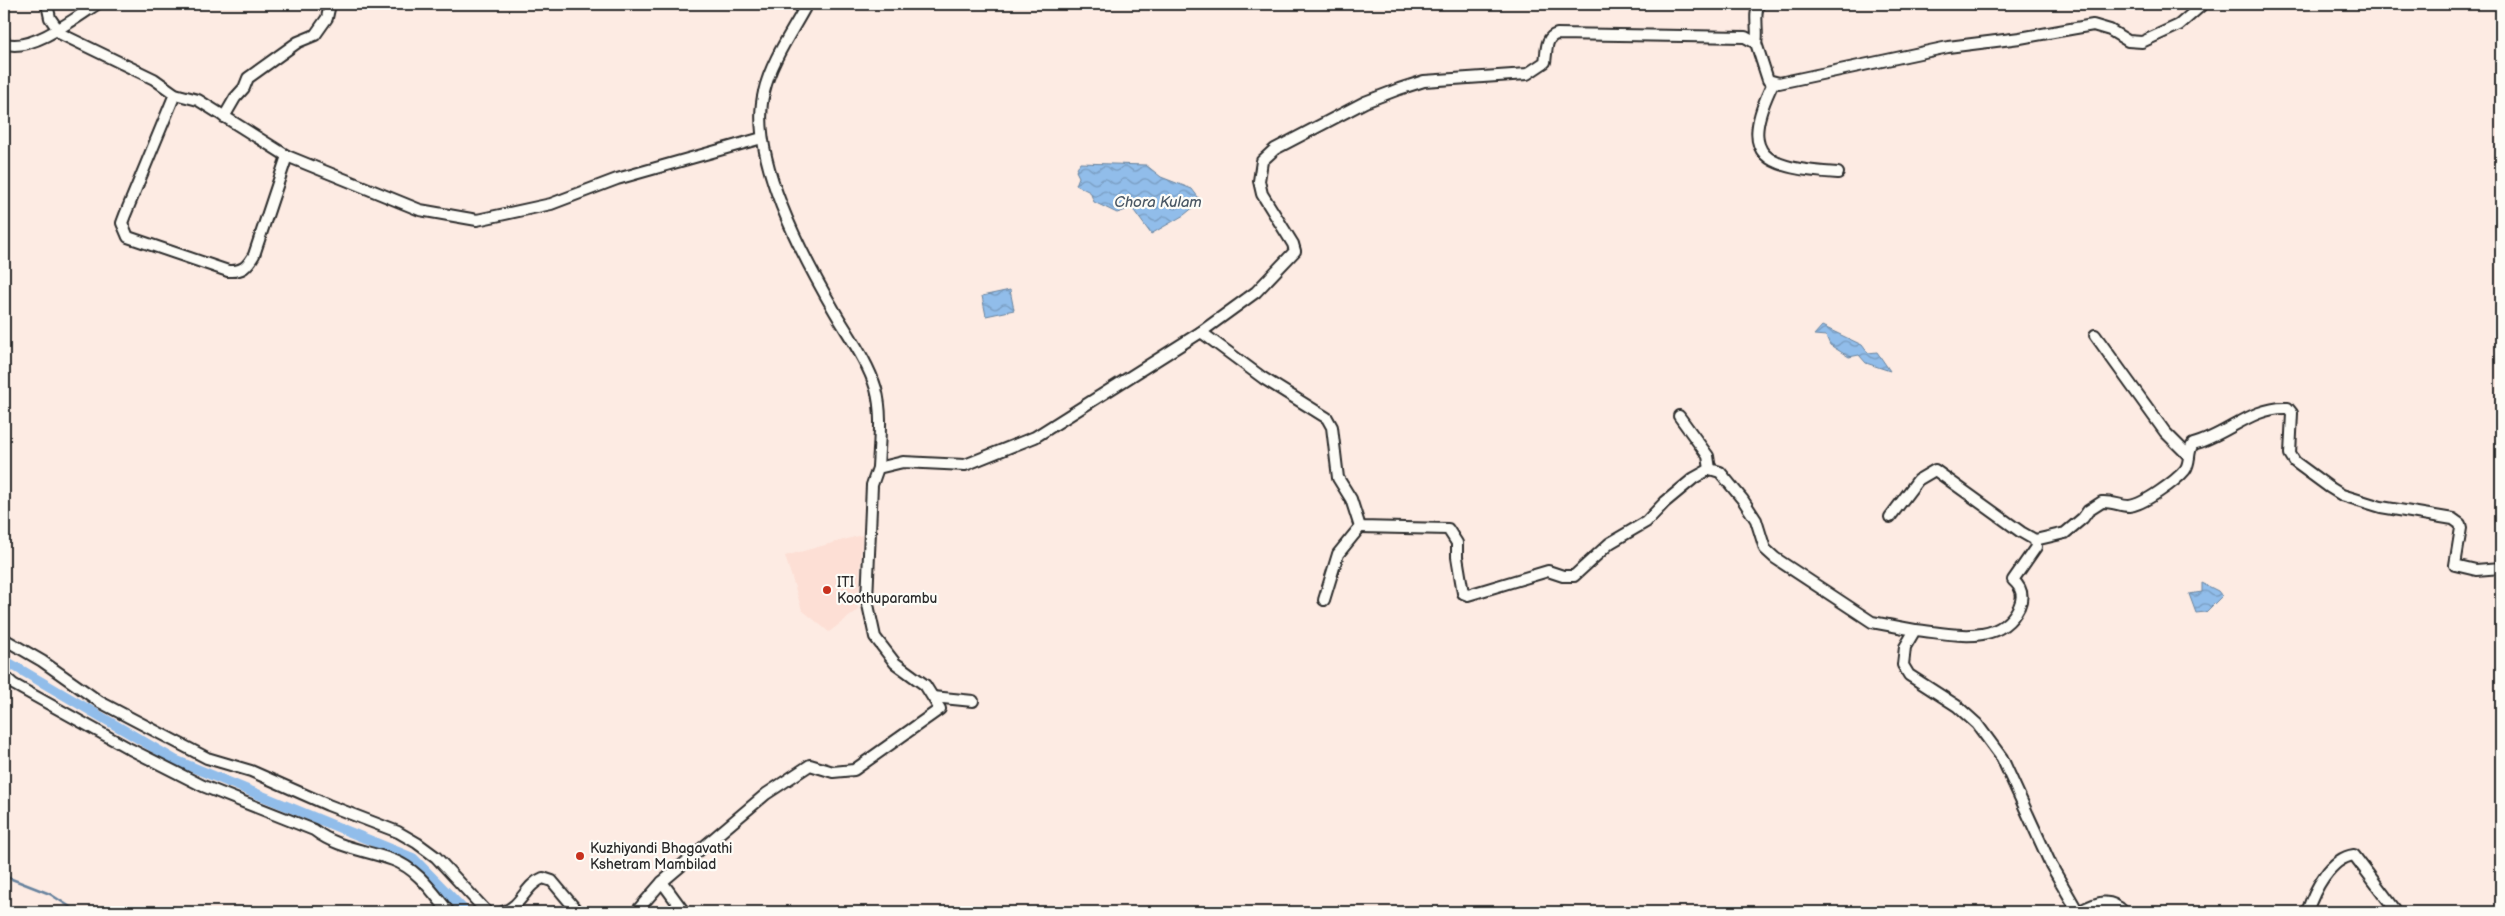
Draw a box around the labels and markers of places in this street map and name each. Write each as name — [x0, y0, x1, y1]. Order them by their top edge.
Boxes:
place label: ITI Koothuparambu — [837, 574, 937, 607]
marker: ITI Koothuparambu — [821, 584, 833, 596]
place label: Kuzhiyandi Bhagavathi Kshetram Mambilad — [590, 840, 732, 873]
marker: Kuzhiyandi Bhagavathi Kshetram Mambilad — [574, 850, 586, 862]

